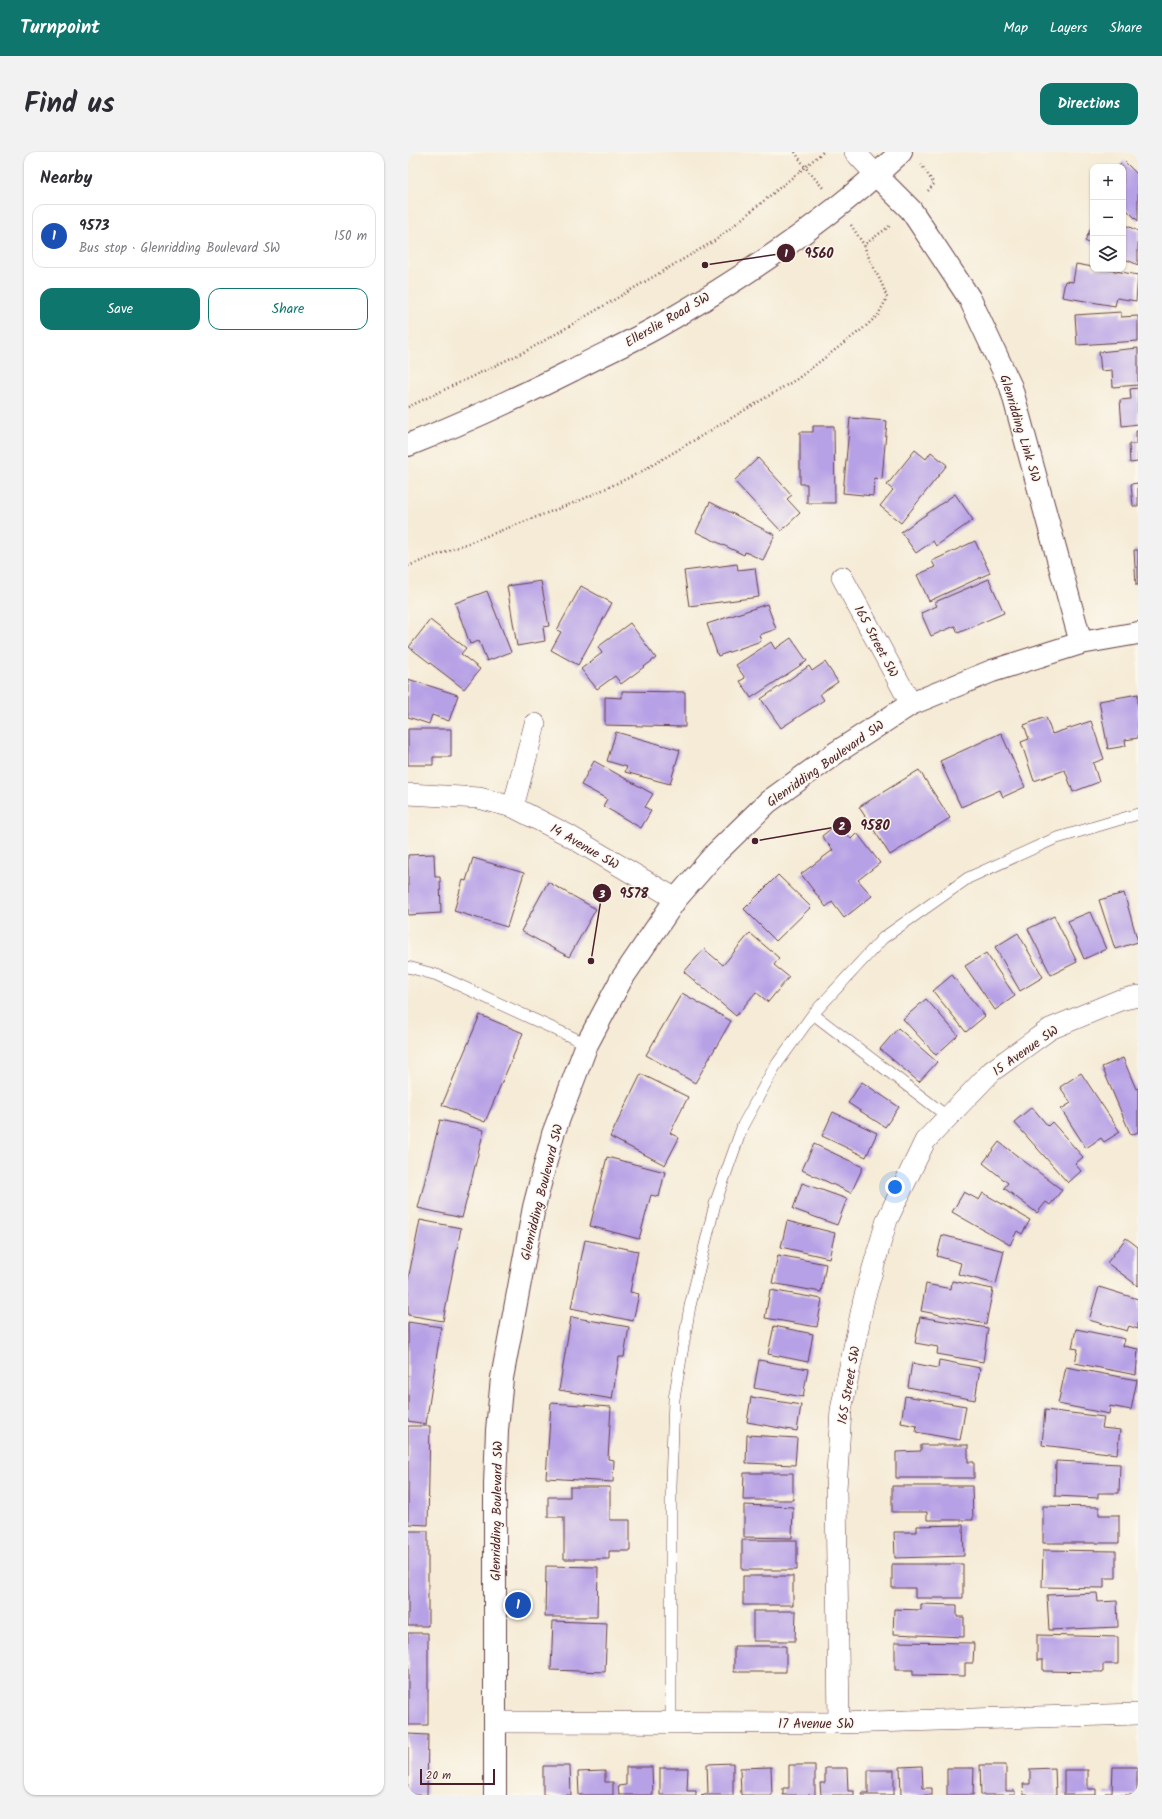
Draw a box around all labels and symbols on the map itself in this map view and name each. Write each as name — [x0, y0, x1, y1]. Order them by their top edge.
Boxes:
callout: 9560 — [776, 240, 841, 266]
text: 9560 — [805, 243, 834, 265]
text: 1 — [784, 244, 788, 263]
street label: Ellerslie Road SW — [621, 287, 714, 353]
street label: Glenridding Link SW — [993, 372, 1046, 485]
street label: 165 Street SW — [848, 602, 903, 681]
street label: Glenridding Boulevard SW — [763, 716, 889, 813]
callout: 9580 — [832, 813, 898, 839]
text: 9580 — [860, 815, 891, 837]
text: 2 — [839, 817, 846, 836]
street label: 14 Avenue SW — [546, 819, 623, 876]
callout: 9578 — [592, 880, 657, 906]
text: 9578 — [619, 883, 649, 905]
text: 3 — [598, 885, 606, 904]
street label: 15 Avenue SW — [988, 1021, 1063, 1082]
street label: Glenridding Boulevard SW — [515, 1122, 570, 1263]
your location — [885, 1177, 905, 1197]
street label: 165 Street SW — [832, 1345, 867, 1426]
street label: Glenridding Boulevard SW — [486, 1441, 509, 1581]
pin: 1 — [505, 1590, 531, 1620]
street label: 17 Avenue SW — [778, 1714, 854, 1735]
scale bar — [420, 1767, 495, 1786]

